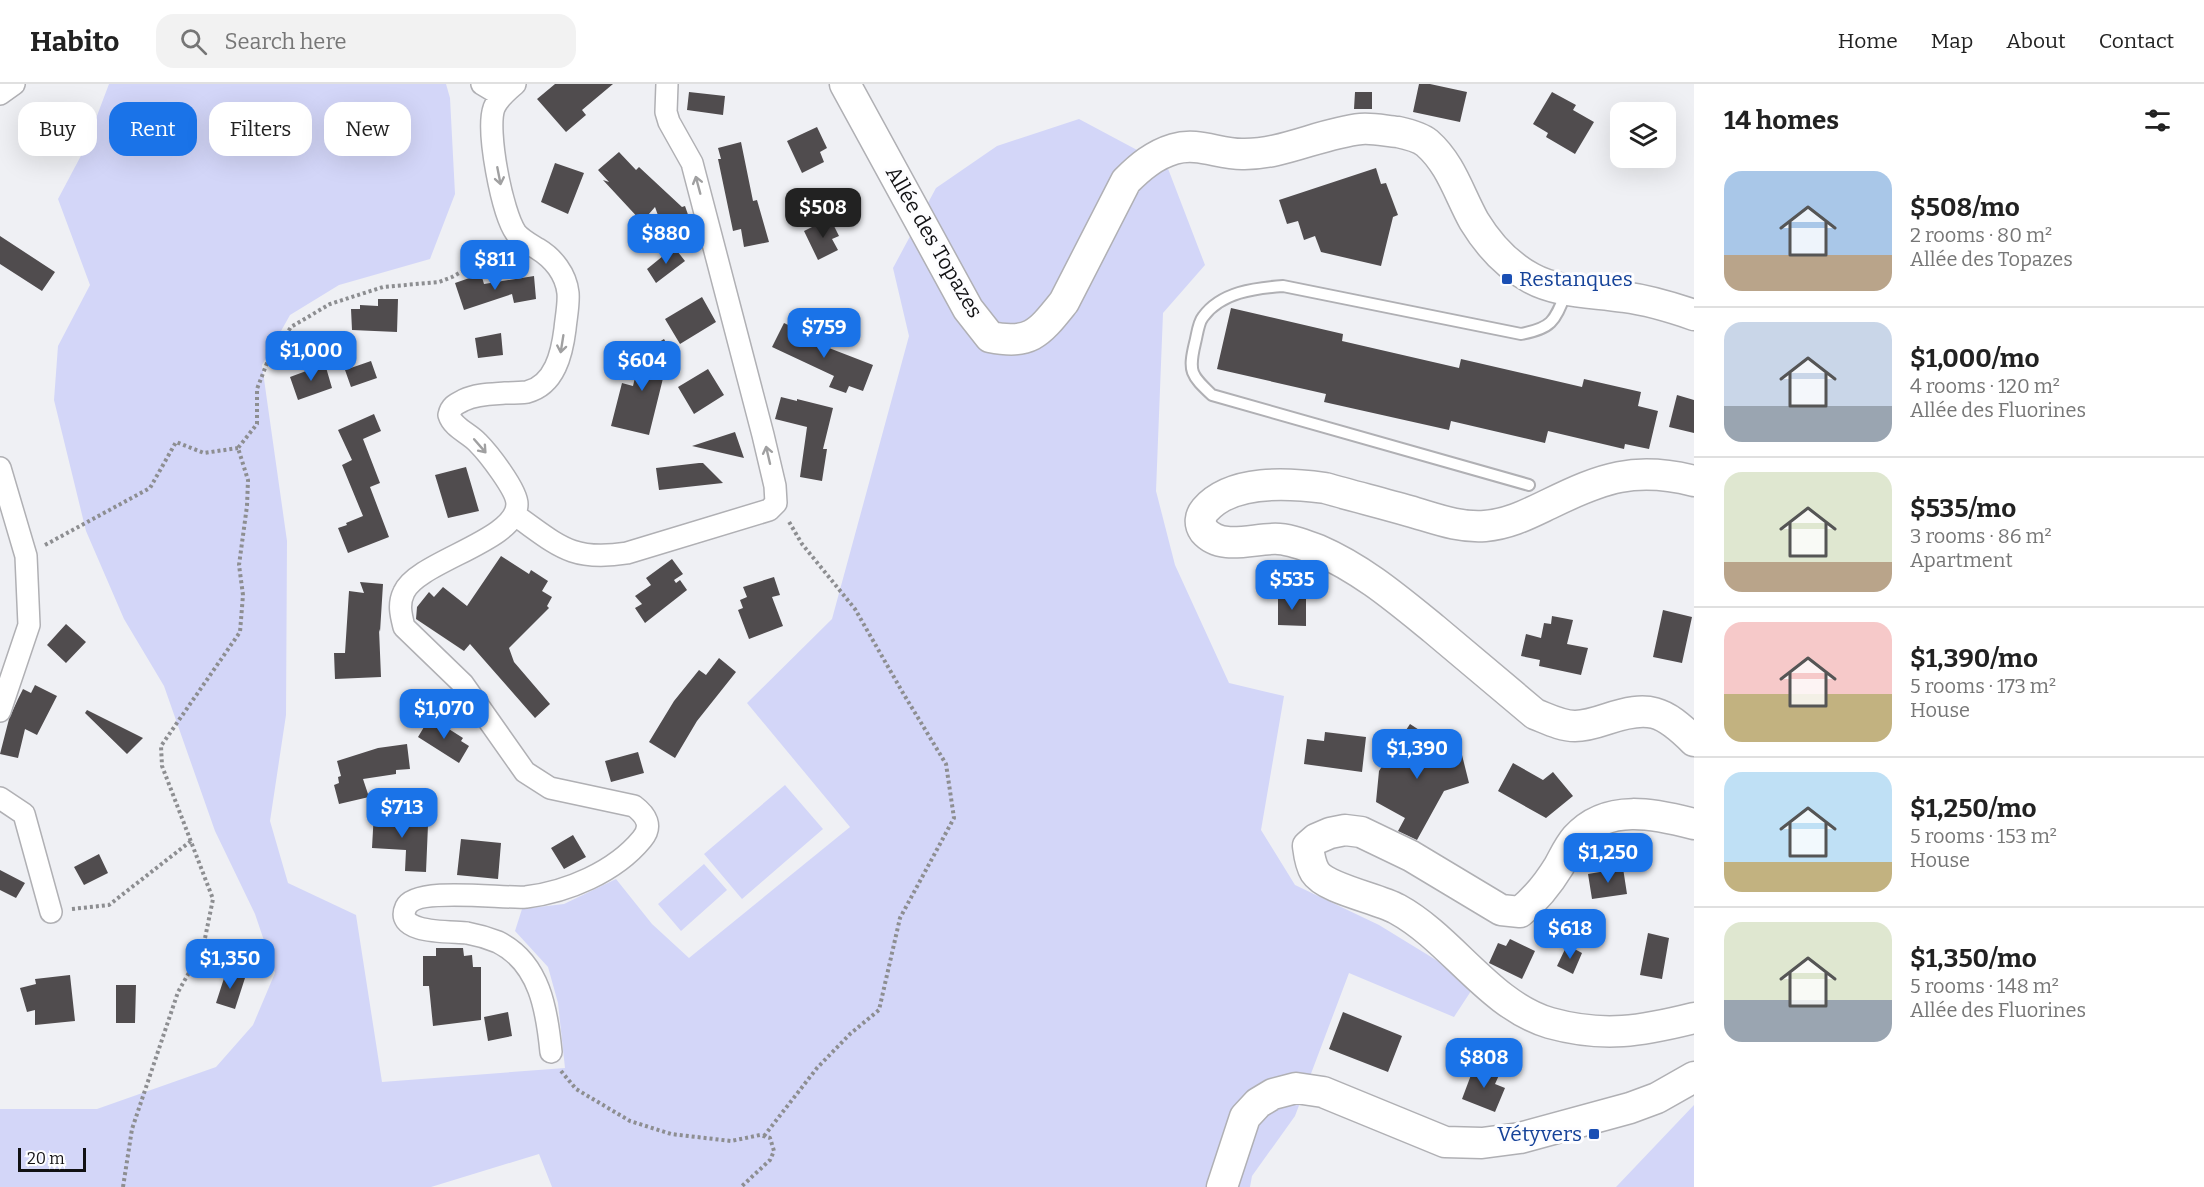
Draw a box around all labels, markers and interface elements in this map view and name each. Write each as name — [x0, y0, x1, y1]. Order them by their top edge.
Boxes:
search box — [156, 14, 576, 68]
text: Habito — [30, 25, 120, 58]
icon: search — [177, 25, 210, 58]
text: Search here — [225, 28, 347, 55]
text: Home — [1838, 28, 1898, 54]
text: Map — [1931, 28, 1973, 54]
text: About — [2006, 28, 2066, 54]
text: Contact — [2099, 28, 2174, 54]
chip: Buy — [18, 102, 97, 156]
chip: Rent — [109, 102, 197, 156]
chip: Filters — [209, 102, 312, 156]
chip: New — [324, 102, 411, 156]
map controls — [1610, 102, 1676, 168]
button: layers — [1610, 102, 1676, 168]
icon: filters — [2141, 104, 2174, 137]
text: 14 homes — [1724, 105, 1839, 136]
street label: Allée des Topazes — [880, 161, 988, 323]
one-way arrow — [493, 165, 504, 185]
one-way arrow — [692, 176, 703, 195]
pin: $508 — [787, 188, 859, 239]
text: $508/mo — [1910, 192, 2020, 223]
text: $508 — [799, 195, 847, 219]
icon: home — [1772, 195, 1844, 267]
pin: $880 — [630, 214, 702, 265]
text: $880 — [642, 221, 690, 245]
text: 2 rooms · 80 m² — [1910, 223, 2052, 247]
pin: $811 — [459, 240, 531, 291]
text: $811 — [474, 247, 516, 271]
text: Allée des Topazes — [1910, 247, 2073, 271]
place label: Restanques — [1519, 266, 1633, 292]
marker: Restanques — [1500, 272, 1514, 286]
pin: $759 — [788, 308, 860, 359]
text: $759 — [802, 315, 846, 339]
pin: $1,000 — [262, 331, 360, 382]
one-way arrow — [557, 334, 568, 354]
text: $1,000 — [280, 338, 342, 362]
pin: $604 — [606, 341, 678, 392]
text: $1,000/mo — [1910, 343, 2039, 374]
icon: home — [1772, 346, 1844, 418]
text: $604 — [618, 348, 666, 372]
text: 4 rooms · 120 m² — [1910, 374, 2060, 398]
text: Allée des Fluorines — [1910, 398, 2086, 422]
one-way arrow — [473, 438, 487, 453]
one-way arrow — [762, 446, 774, 465]
text: $535/mo — [1910, 493, 2016, 524]
icon: home — [1772, 496, 1844, 568]
text: 3 rooms · 86 m² — [1910, 524, 2052, 548]
text: Apartment — [1910, 548, 2013, 572]
pin: $535 — [1256, 560, 1328, 611]
text: $535 — [1269, 567, 1315, 591]
text: $1,390/mo — [1910, 643, 2038, 674]
icon: home — [1772, 646, 1844, 718]
text: 5 rooms · 173 m² — [1910, 674, 2056, 698]
pin: $1,070 — [395, 689, 493, 740]
text: $1,070 — [414, 696, 474, 720]
text: House — [1910, 698, 1970, 722]
pin: $1,390 — [1368, 729, 1466, 780]
text: $1,390 — [1386, 736, 1448, 760]
pin: $713 — [366, 788, 438, 839]
text: $1,250/mo — [1910, 793, 2037, 824]
text: $713 — [380, 795, 424, 819]
icon: home — [1772, 796, 1844, 868]
text: 5 rooms · 153 m² — [1910, 824, 2057, 848]
pin: $1,250 — [1559, 833, 1657, 884]
text: $1,250 — [1578, 840, 1638, 864]
text: House — [1910, 848, 1970, 872]
pin: $618 — [1534, 909, 1606, 960]
text: $618 — [1548, 916, 1592, 940]
pin: $1,350 — [181, 939, 279, 990]
text: $1,350/mo — [1910, 943, 2037, 974]
text: $1,350 — [200, 946, 260, 970]
icon: home — [1772, 946, 1844, 1018]
text: 5 rooms · 148 m² — [1910, 974, 2059, 998]
text: Allée des Fluorines — [1910, 998, 2086, 1022]
pin: $808 — [1448, 1038, 1520, 1089]
text: $808 — [1460, 1045, 1508, 1069]
place label: Vétyvers — [1497, 1121, 1582, 1147]
marker: Vétyvers — [1587, 1127, 1601, 1141]
scale bar — [18, 1145, 86, 1172]
text: 20 m — [27, 1149, 64, 1168]

